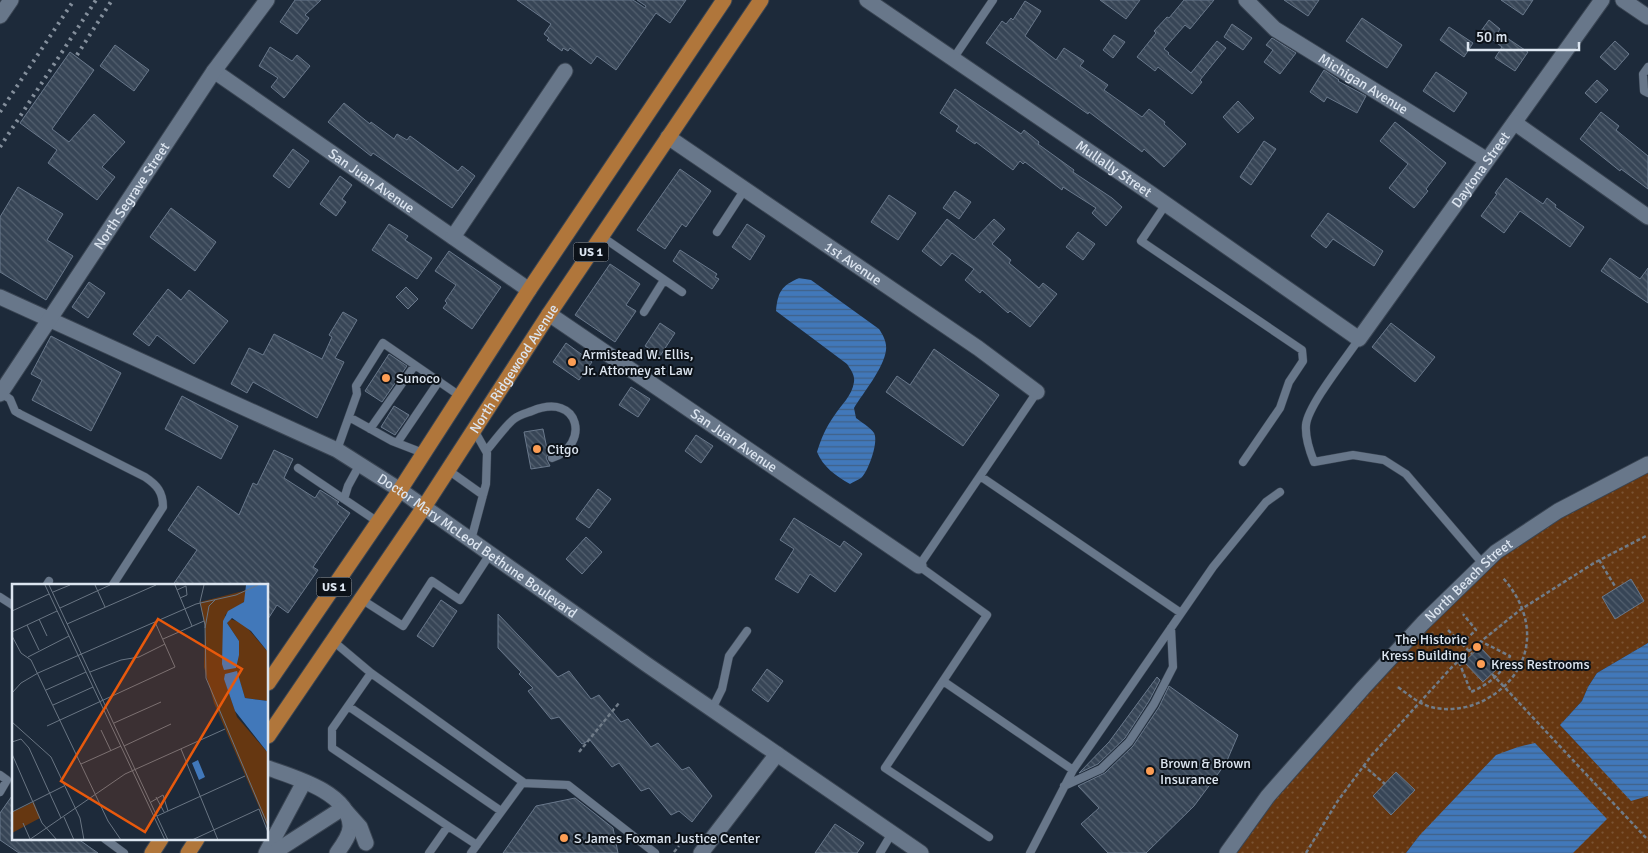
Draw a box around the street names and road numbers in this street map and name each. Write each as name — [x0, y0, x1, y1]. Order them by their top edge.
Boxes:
street label: Michigan Avenue — [1315, 50, 1411, 118]
street label: Daytona Street — [1448, 129, 1514, 211]
street label: Mullally Street — [1072, 137, 1155, 201]
street label: North Segrave Street — [90, 139, 173, 253]
street label: San Juan Avenue — [325, 145, 418, 217]
street label: 1st Avenue — [821, 238, 885, 289]
road number: US 1 — [574, 242, 608, 262]
street label: North Ridgewood Avenue — [466, 301, 562, 437]
street label: San Juan Avenue — [687, 405, 780, 476]
street label: Doctor Mary McLeod Bethune Boulevard — [374, 470, 580, 622]
street label: North Beach Street — [1421, 535, 1516, 626]
road number: US 1 — [316, 578, 352, 596]

